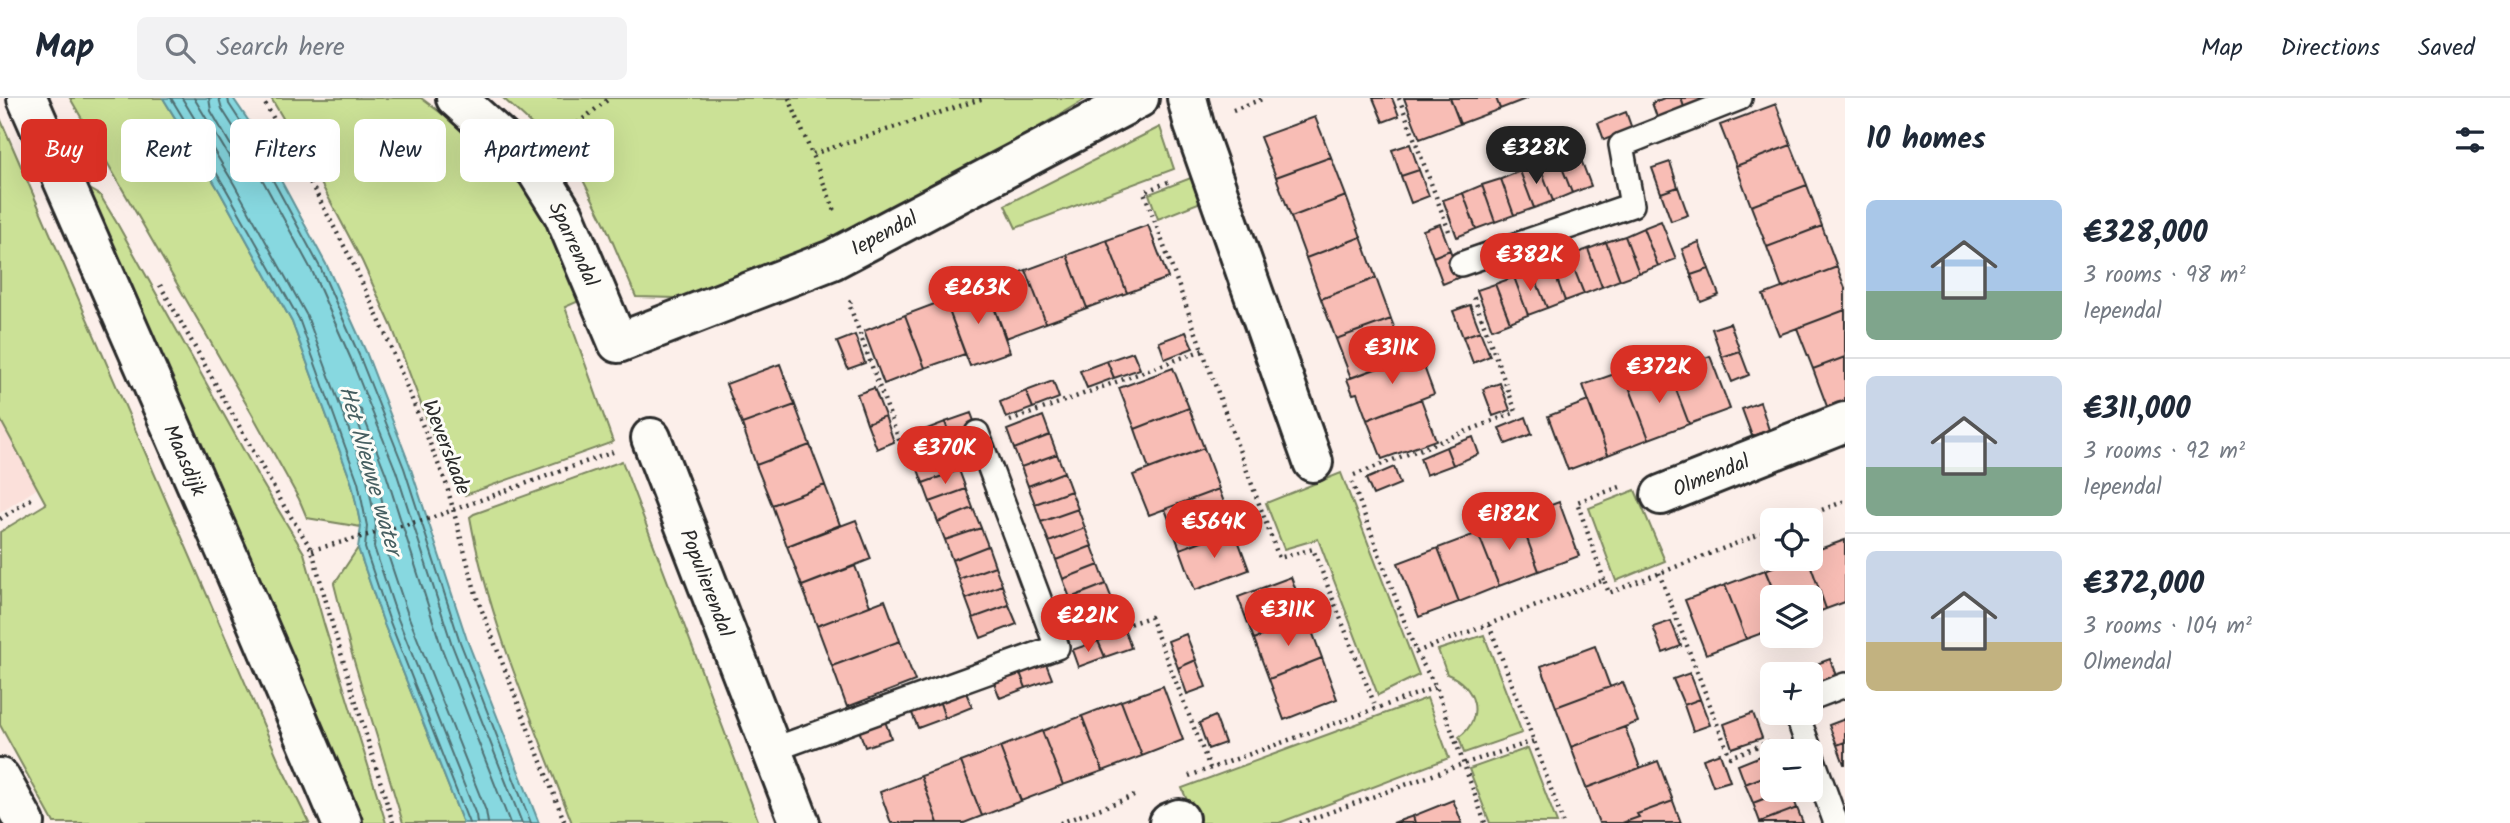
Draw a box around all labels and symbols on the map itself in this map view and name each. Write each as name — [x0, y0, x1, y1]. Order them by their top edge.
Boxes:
pin: €328K — [1487, 126, 1585, 186]
street label: Sparrendal — [538, 196, 607, 293]
street label: Iependal — [845, 203, 924, 266]
pin: €382K — [1481, 234, 1579, 293]
pin: €263K — [929, 266, 1027, 326]
pin: €311K — [1343, 327, 1441, 386]
pin: €372K — [1610, 345, 1708, 405]
water label: Het Nieuwe water — [328, 382, 412, 564]
street label: Weverskade — [412, 395, 479, 501]
street label: Maasdijk — [153, 419, 214, 502]
pin: €370K — [896, 426, 994, 486]
street label: Olmendal — [1668, 446, 1755, 507]
pin: €182K — [1460, 492, 1558, 552]
pin: €564K — [1165, 500, 1263, 560]
street label: Populierendal — [670, 525, 741, 643]
pin: €311K — [1239, 588, 1337, 648]
pin: €221K — [1039, 594, 1137, 654]

